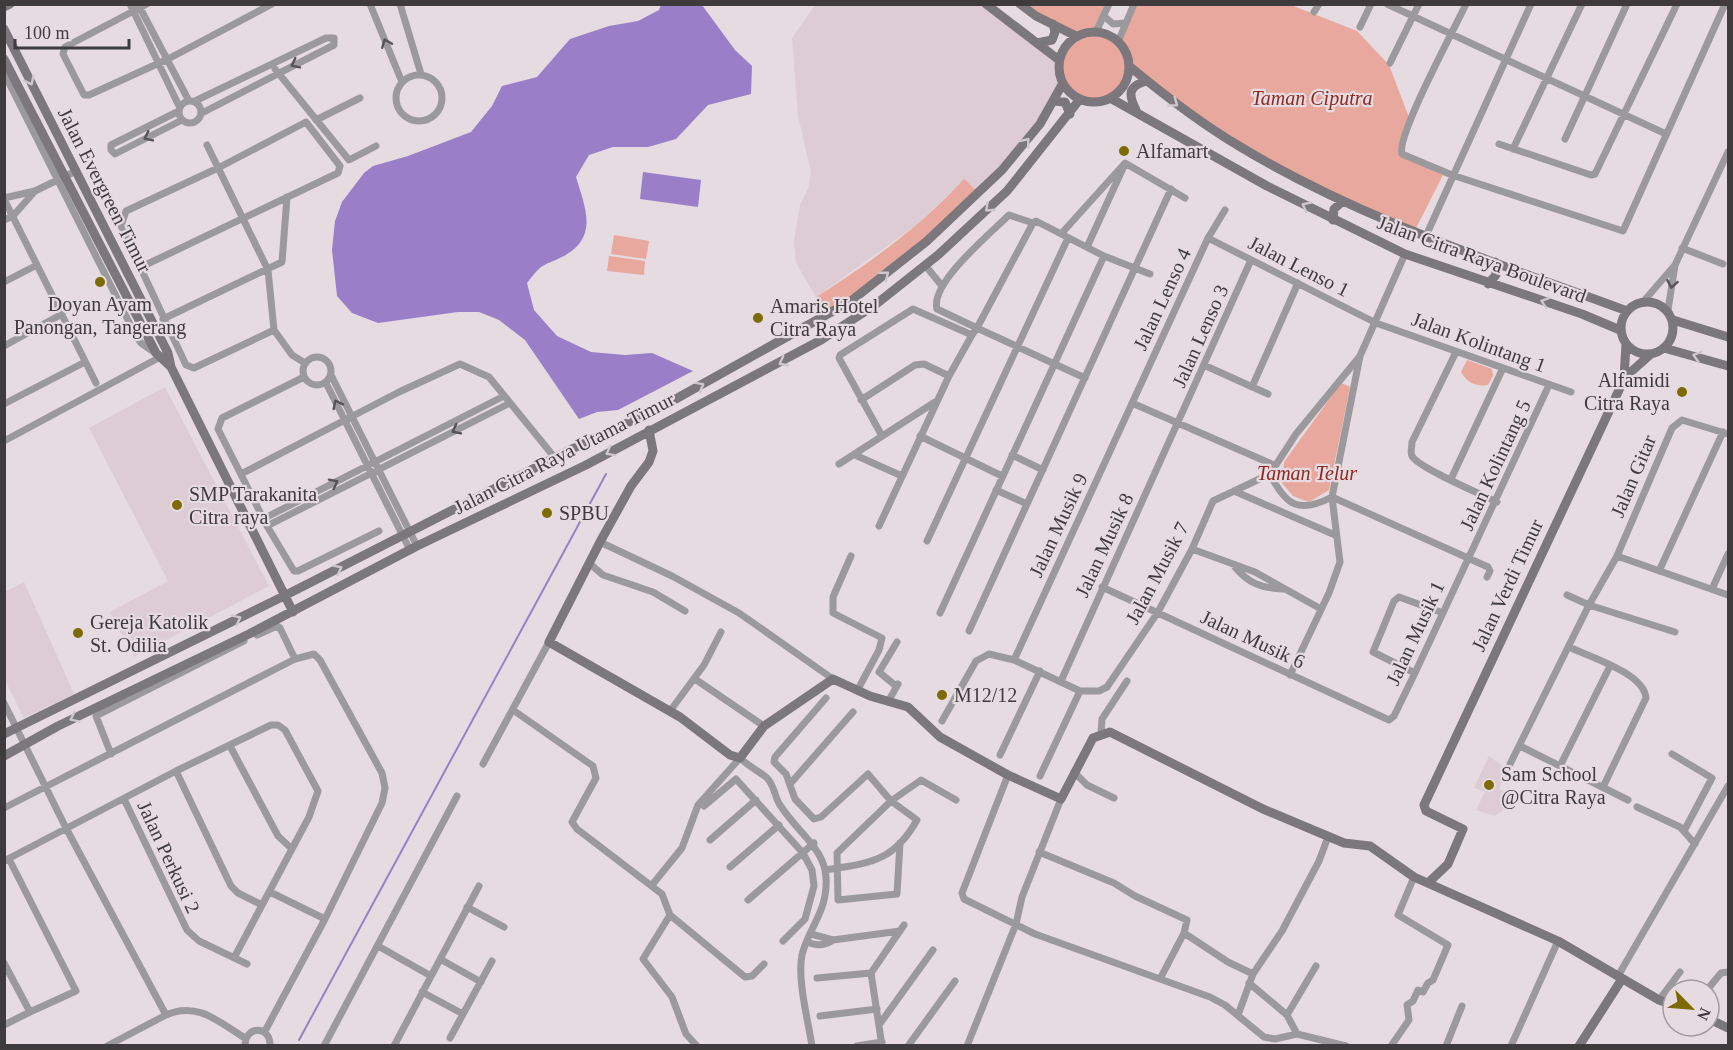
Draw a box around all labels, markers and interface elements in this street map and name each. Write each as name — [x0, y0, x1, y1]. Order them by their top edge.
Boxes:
scale bar — [15, 12, 129, 50]
text: 100 m — [24, 23, 70, 43]
one-way arrow — [381, 38, 393, 49]
one-way arrow — [291, 57, 302, 68]
one-way arrow — [23, 75, 35, 86]
park label: Taman Ciputra — [1252, 87, 1372, 110]
one-way arrow — [1168, 95, 1179, 106]
street label: Jalan Evergreen Timur — [53, 104, 156, 277]
one-way arrow — [144, 130, 155, 141]
one-way arrow — [1019, 138, 1030, 149]
place label: Alfamart — [1136, 140, 1209, 162]
marker: Alfamart — [1117, 144, 1131, 158]
one-way arrow — [985, 201, 995, 212]
one-way arrow — [1302, 202, 1313, 213]
street label: Jalan Citra Raya Boulevard — [1374, 211, 1589, 308]
street label: Jalan Lenso 1 — [1245, 231, 1353, 301]
street label: Jalan Lenso 4 — [1129, 245, 1195, 353]
one-way arrow — [878, 272, 889, 283]
marker: Doyan Ayam Panongan, Tangerang — [93, 275, 107, 289]
one-way arrow — [1666, 279, 1679, 289]
street label: Jalan Lenso 3 — [1168, 281, 1232, 391]
place label: Doyan Ayam Panongan, Tangerang — [14, 293, 186, 339]
place label: Amaris Hotel Citra Raya — [770, 295, 879, 341]
one-way arrow — [1540, 297, 1551, 309]
street label: Jalan Kolintang 1 — [1409, 308, 1549, 377]
marker: Amaris Hotel Citra Raya — [751, 311, 765, 325]
one-way arrow — [1692, 351, 1703, 363]
one-way arrow — [778, 354, 789, 366]
place label: Alfamidi Citra Raya — [1584, 369, 1670, 415]
one-way arrow — [693, 382, 704, 393]
marker: Alfamidi Citra Raya — [1675, 385, 1689, 399]
street label: Jalan Citra Raya Utama Timur — [450, 388, 679, 519]
street label: Jalan Kolintang 5 — [1455, 396, 1536, 534]
one-way arrow — [332, 399, 344, 410]
one-way arrow — [452, 423, 463, 434]
street label: Jalan Gitar — [1606, 431, 1660, 520]
one-way arrow — [606, 445, 616, 456]
park label: Taman Telur — [1257, 462, 1357, 484]
street label: Jalan Musik 9 — [1024, 469, 1092, 581]
one-way arrow — [328, 479, 339, 490]
place label: SMP Tarakanita Citra raya — [189, 483, 317, 529]
street label: Jalan Musik 8 — [1070, 489, 1138, 601]
marker: SMP Tarakanita Citra raya — [170, 498, 184, 512]
place label: SPBU — [559, 502, 610, 524]
marker: SPBU — [540, 506, 554, 520]
street label: Jalan Verdi Timur — [1467, 515, 1547, 654]
street label: Jalan Musik 7 — [1121, 518, 1193, 628]
one-way arrow — [332, 565, 343, 576]
street label: Jalan Musik 1 — [1381, 577, 1449, 689]
street label: Jalan Musik 6 — [1197, 605, 1309, 673]
place label: Gereja Katolik St. Odilia — [90, 611, 208, 656]
one-way arrow — [231, 615, 242, 627]
marker: Gereja Katolik St. Odilia — [71, 626, 85, 640]
place label: M12/12 — [954, 684, 1017, 706]
marker: M12/12 — [935, 688, 949, 702]
one-way arrow — [70, 711, 81, 723]
place label: Sam School @Citra Raya — [1501, 763, 1606, 809]
marker: Sam School @Citra Raya — [1482, 778, 1496, 792]
street label: Jalan Perkusi 2 — [133, 797, 205, 917]
north arrow — [1661, 978, 1721, 1038]
text: N — [1694, 1005, 1714, 1023]

